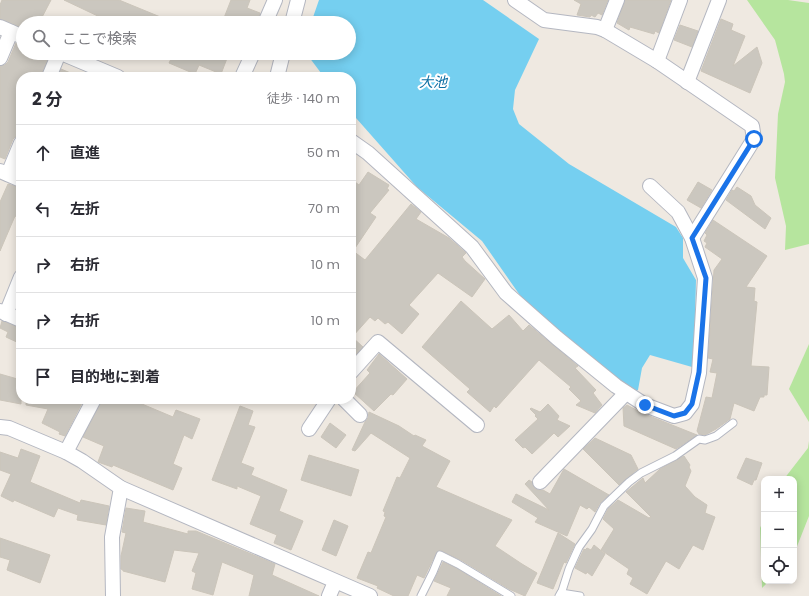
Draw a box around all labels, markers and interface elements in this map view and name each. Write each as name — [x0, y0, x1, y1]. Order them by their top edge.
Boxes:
search box — [16, 16, 356, 60]
icon: search — [30, 27, 52, 49]
text: ここで検索 — [62, 28, 137, 49]
water label: 大池 — [419, 72, 449, 92]
text: 2 分 — [32, 87, 62, 111]
text: 徒歩 · 140 m — [267, 89, 340, 108]
route start — [745, 130, 763, 148]
icon: ahead — [32, 142, 54, 164]
text: 直進 — [70, 142, 100, 163]
text: 50 m — [307, 143, 340, 162]
icon: left — [32, 198, 54, 220]
text: 左折 — [70, 198, 100, 219]
text: 70 m — [308, 199, 340, 218]
icon: right — [32, 254, 54, 276]
text: 右折 — [70, 254, 100, 275]
text: 10 m — [311, 255, 340, 274]
icon: right — [32, 310, 54, 332]
text: 右折 — [70, 310, 100, 331]
text: 10 m — [311, 311, 340, 330]
icon: arrive — [32, 366, 54, 388]
text: 目的地に到着 — [70, 366, 160, 387]
route end — [636, 396, 654, 414]
map controls — [761, 476, 797, 584]
button: + — [761, 476, 797, 512]
button: − — [761, 512, 797, 548]
button: locate — [761, 548, 797, 584]

